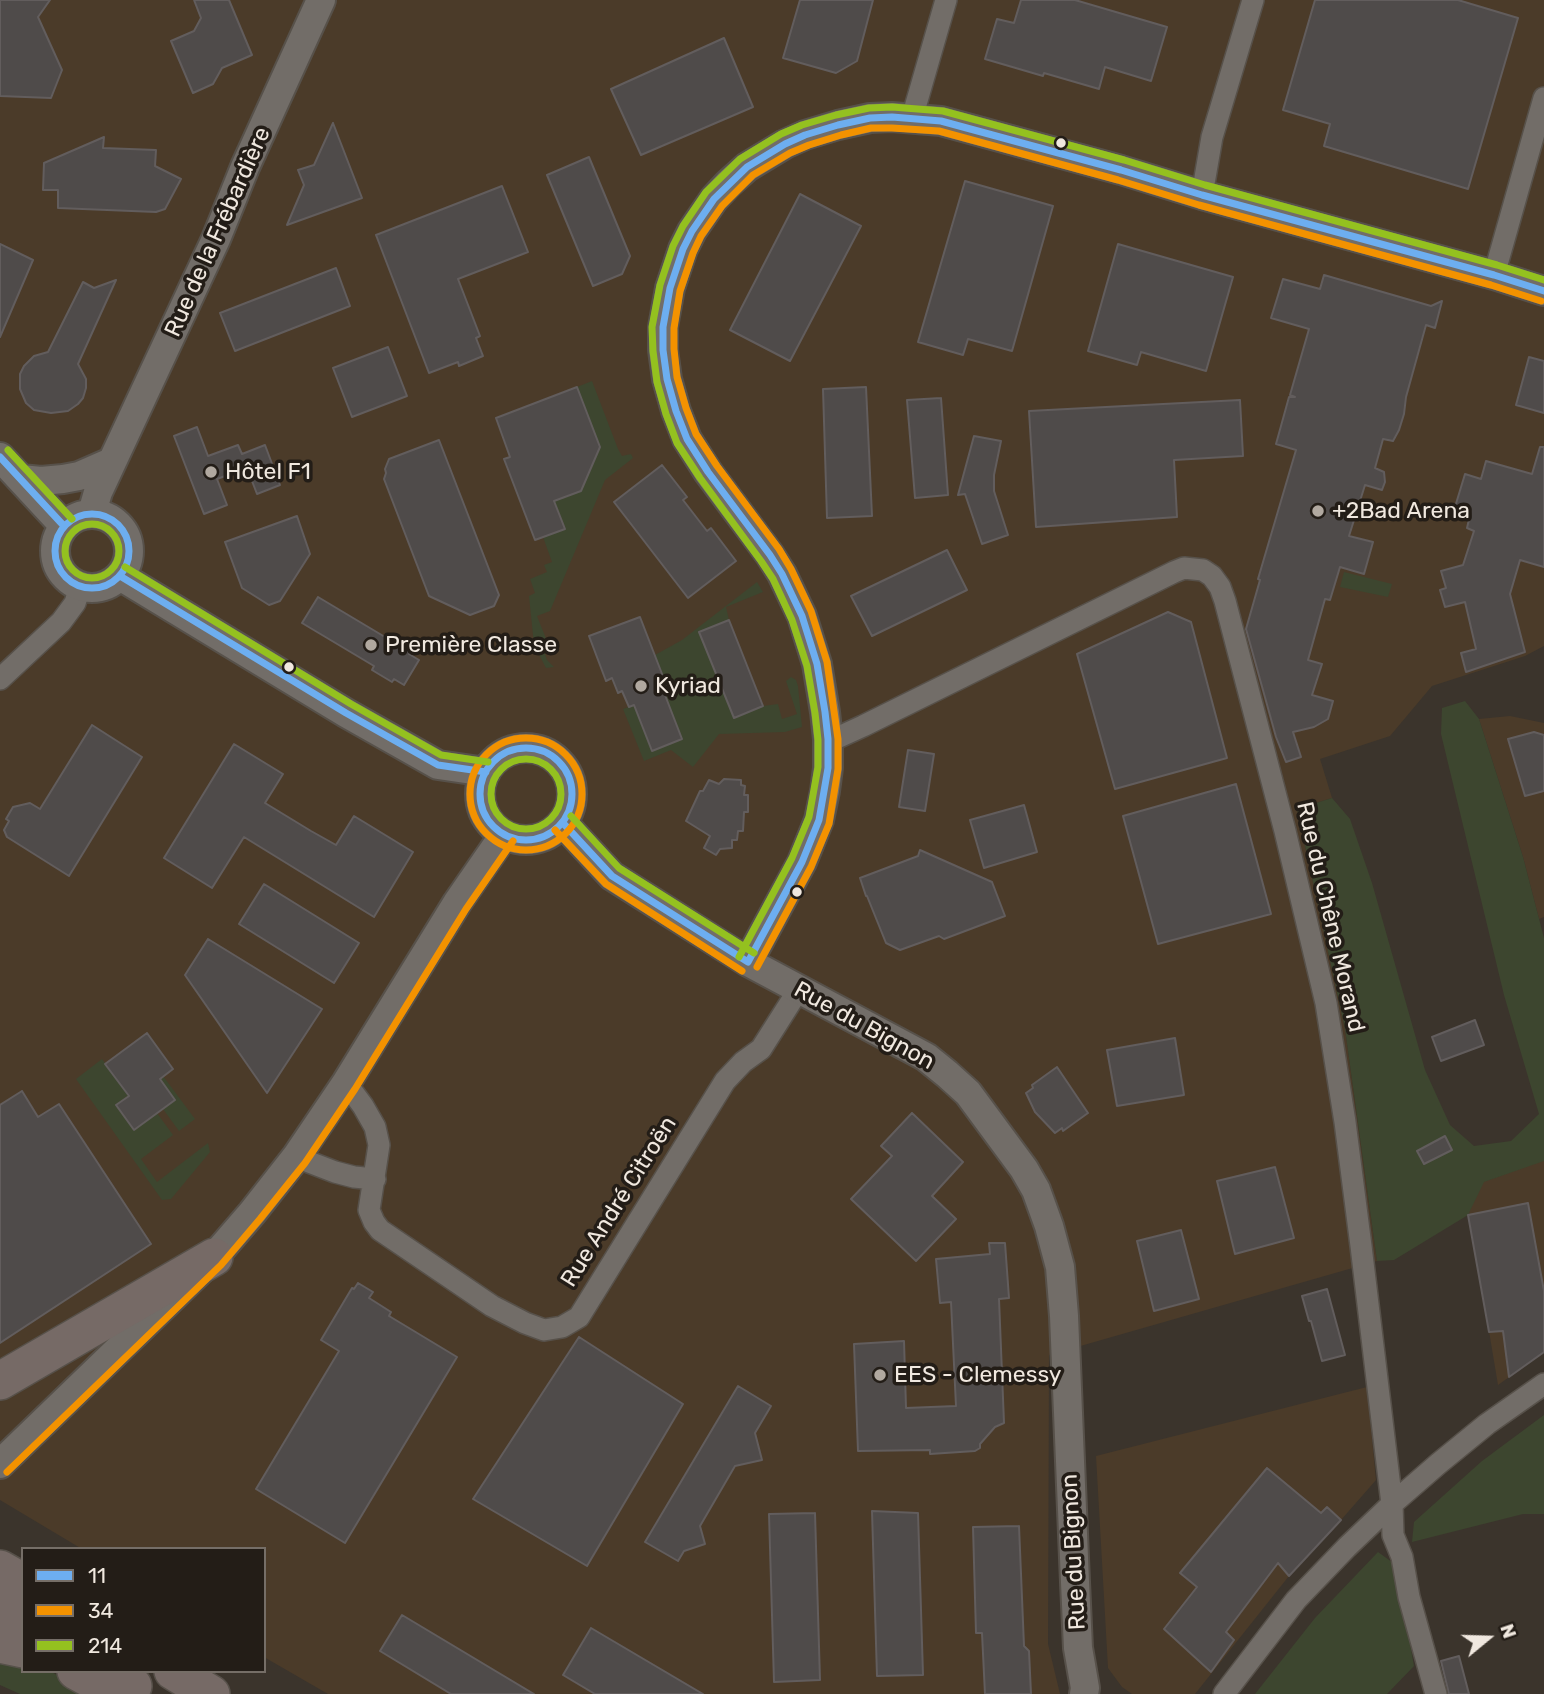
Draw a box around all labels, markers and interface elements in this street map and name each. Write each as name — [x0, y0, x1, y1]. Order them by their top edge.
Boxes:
street label: Rue de la Frébardière — [159, 123, 277, 341]
unlabelled marker — [1054, 136, 1068, 150]
place label: Hôtel F1 — [225, 458, 311, 486]
marker: Hôtel F1 — [203, 464, 219, 480]
place label: +2Bad Arena — [1332, 497, 1470, 525]
marker: +2Bad Arena — [1310, 503, 1326, 519]
place label: Première Classe — [385, 631, 557, 659]
marker: Première Classe — [363, 637, 379, 653]
unlabelled marker — [282, 660, 296, 674]
place label: Kyriad — [655, 672, 721, 700]
marker: Kyriad — [633, 678, 649, 694]
street label: Rue du Chêne Morand — [1290, 799, 1370, 1035]
unlabelled marker — [790, 885, 804, 899]
street label: Rue du Bignon — [789, 976, 939, 1076]
street label: Rue André Citroën — [555, 1112, 683, 1292]
place label: EES - Clemessy — [894, 1361, 1061, 1389]
marker: EES - Clemessy — [872, 1367, 888, 1383]
street label: Rue du Bignon — [1056, 1473, 1092, 1631]
legend — [21, 1547, 266, 1673]
text: 11 — [88, 1563, 106, 1588]
text: 34 — [88, 1598, 114, 1623]
north arrow — [1453, 1603, 1523, 1673]
text: N — [1495, 1621, 1521, 1641]
text: 214 — [88, 1633, 122, 1658]

